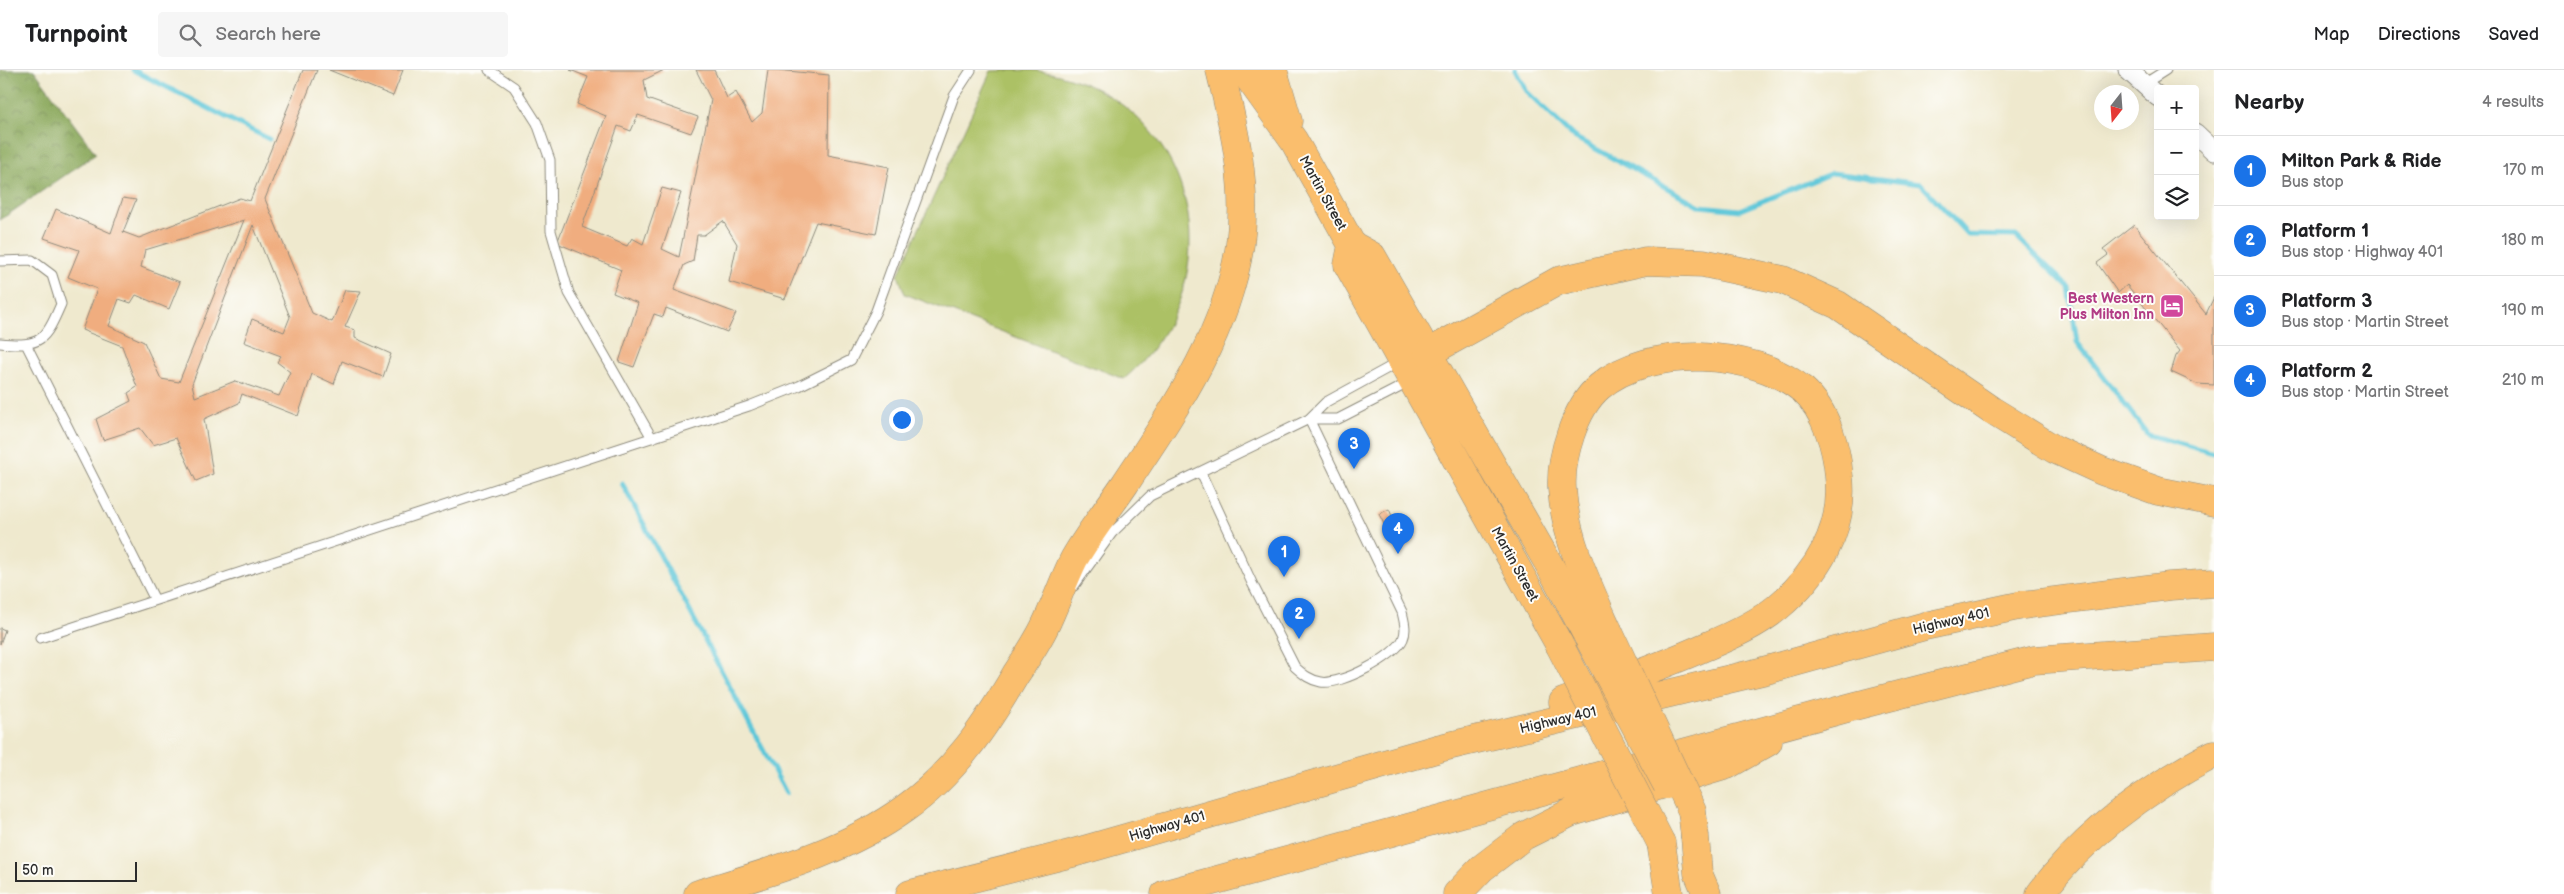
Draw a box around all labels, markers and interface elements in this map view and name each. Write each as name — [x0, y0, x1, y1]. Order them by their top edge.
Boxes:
search box — [158, 12, 508, 57]
text: Turnpoint — [25, 20, 128, 49]
icon: search — [176, 21, 204, 49]
text: Search here — [216, 23, 321, 46]
text: Map — [2314, 24, 2350, 45]
text: Directions — [2378, 24, 2460, 45]
text: Saved — [2488, 24, 2539, 45]
north arrow — [2094, 85, 2139, 130]
map controls — [2154, 85, 2199, 220]
button: + — [2154, 85, 2199, 130]
text: Nearby — [2234, 90, 2304, 115]
text: 4 results — [2482, 93, 2544, 112]
button: − — [2154, 130, 2199, 175]
text: Milton Park & Ride — [2281, 150, 2441, 173]
street label: Martin Street — [1296, 153, 1351, 234]
text: 1 — [2247, 161, 2253, 180]
text: 170 m — [2503, 161, 2544, 180]
text: Bus stop — [2281, 173, 2344, 192]
button: layers — [2154, 175, 2199, 220]
text: Platform 1 — [2281, 220, 2369, 243]
text: 2 — [2245, 231, 2255, 250]
text: 180 m — [2502, 231, 2544, 250]
text: Bus stop · Highway 401 — [2281, 243, 2443, 262]
place label: Best Western Plus Milton Inn — [2060, 290, 2154, 323]
text: Platform 3 — [2281, 290, 2372, 313]
hotel icon: Best Western Plus Milton Inn — [2159, 293, 2185, 319]
text: 3 — [2245, 301, 2255, 320]
text: 190 m — [2502, 301, 2544, 320]
text: Bus stop · Martin Street — [2281, 313, 2449, 332]
text: Platform 2 — [2281, 360, 2373, 383]
text: 4 — [2245, 371, 2255, 390]
text: 210 m — [2502, 371, 2544, 390]
text: Bus stop · Martin Street — [2281, 383, 2449, 402]
your location — [889, 407, 915, 433]
pin: 3 — [1338, 428, 1370, 469]
pin: 4 — [1382, 513, 1414, 554]
street label: Martin Street — [1488, 524, 1543, 605]
pin: 1 — [1268, 536, 1300, 577]
pin: 2 — [1283, 598, 1315, 639]
street label: Highway 401 — [1911, 604, 1991, 638]
street label: Highway 401 — [1518, 703, 1598, 737]
street label: Highway 401 — [1127, 807, 1207, 845]
scale bar — [15, 859, 138, 882]
text: 50 m — [22, 862, 54, 879]

